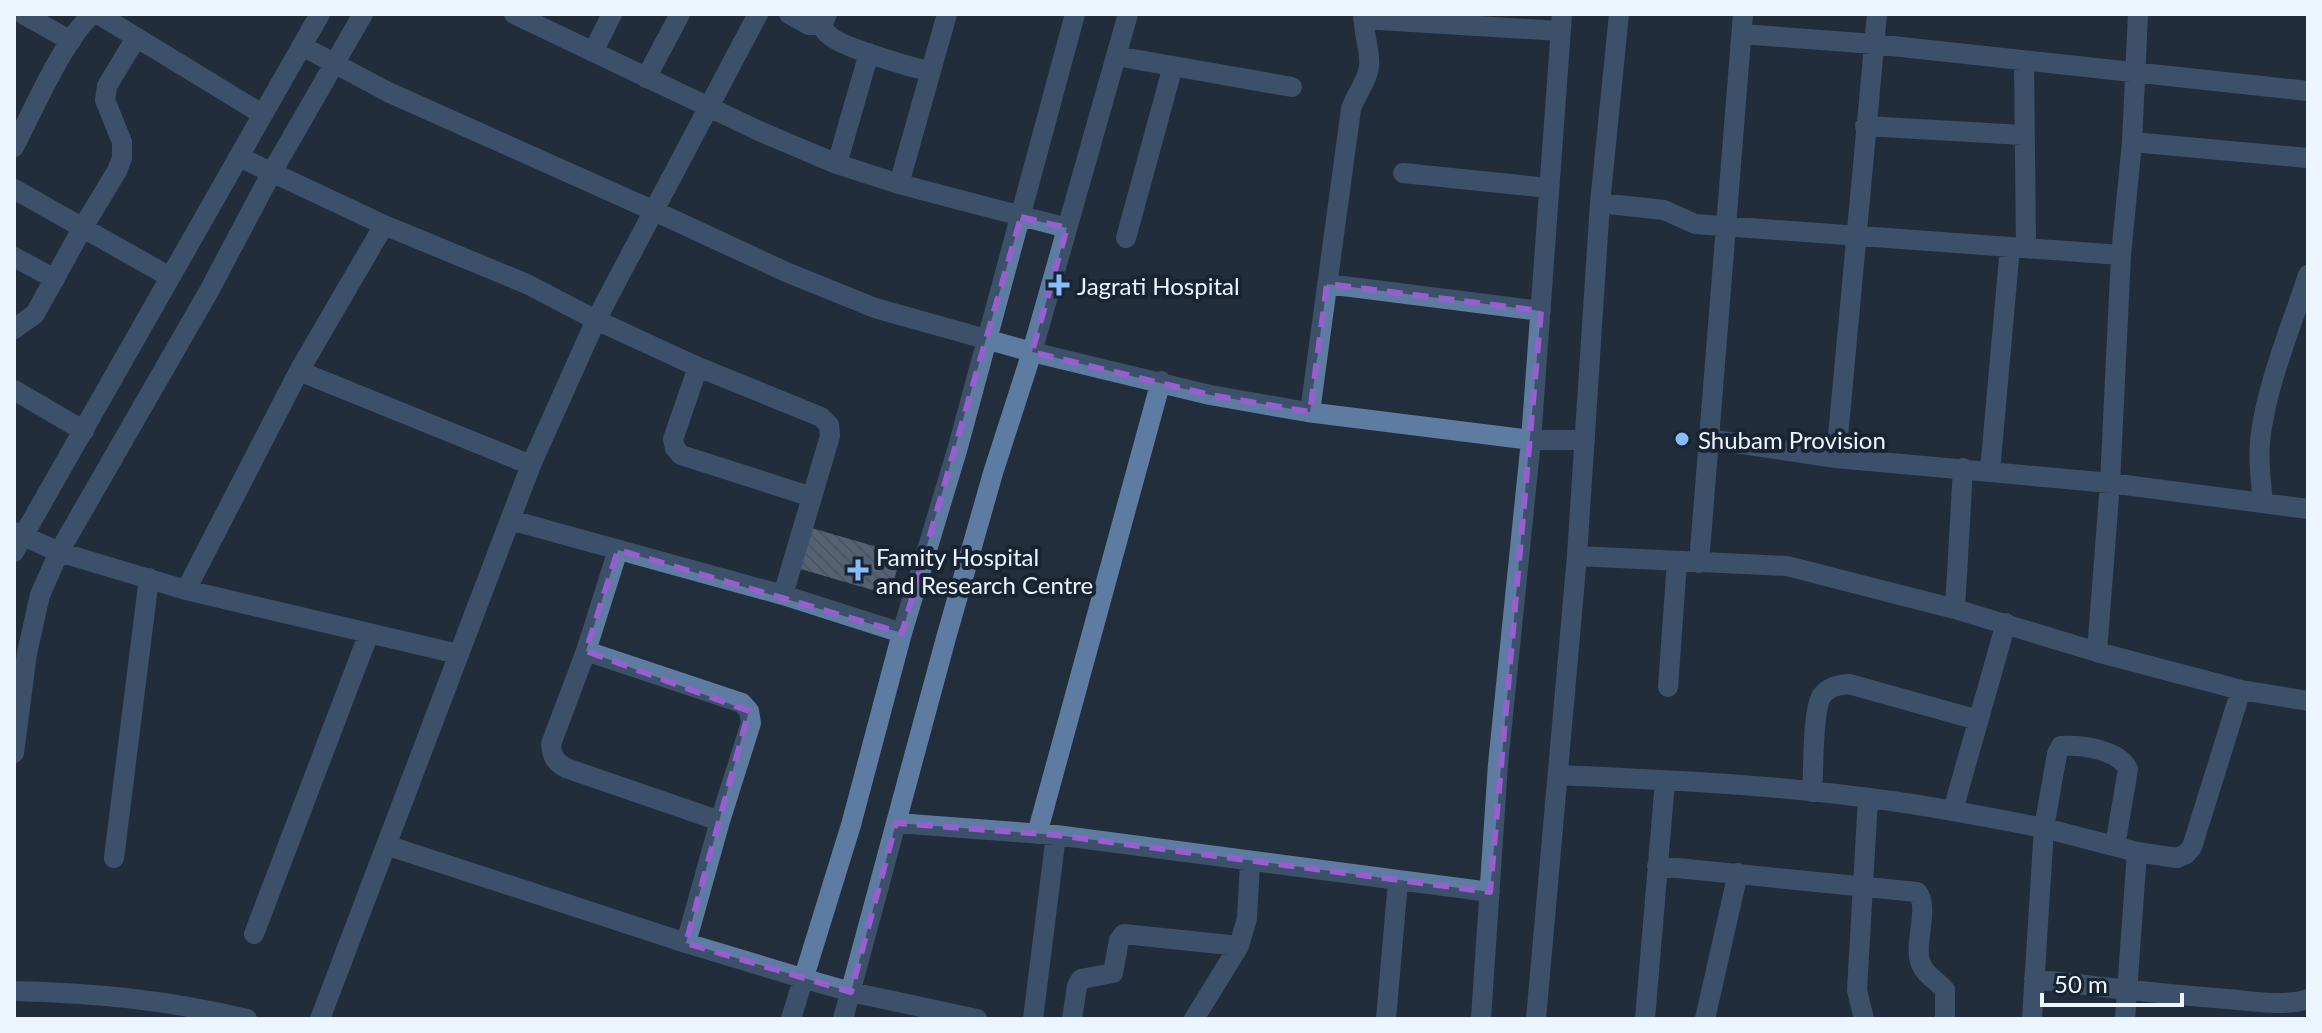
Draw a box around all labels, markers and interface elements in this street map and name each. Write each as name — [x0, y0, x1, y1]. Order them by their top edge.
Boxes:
place label: Jagrati Hospital — [1077, 271, 1240, 300]
marker: Jagrati Hospital — [1048, 274, 1070, 296]
place label: Shubam Provision — [1698, 425, 1886, 454]
marker: Shubam Provision — [1673, 430, 1691, 448]
place label: Famity Hospital and Research Centre — [876, 542, 1093, 599]
marker: Famity Hospital and Research Centre — [847, 559, 869, 581]
scale bar — [2042, 957, 2182, 1007]
text: 50 m — [2054, 969, 2108, 998]

